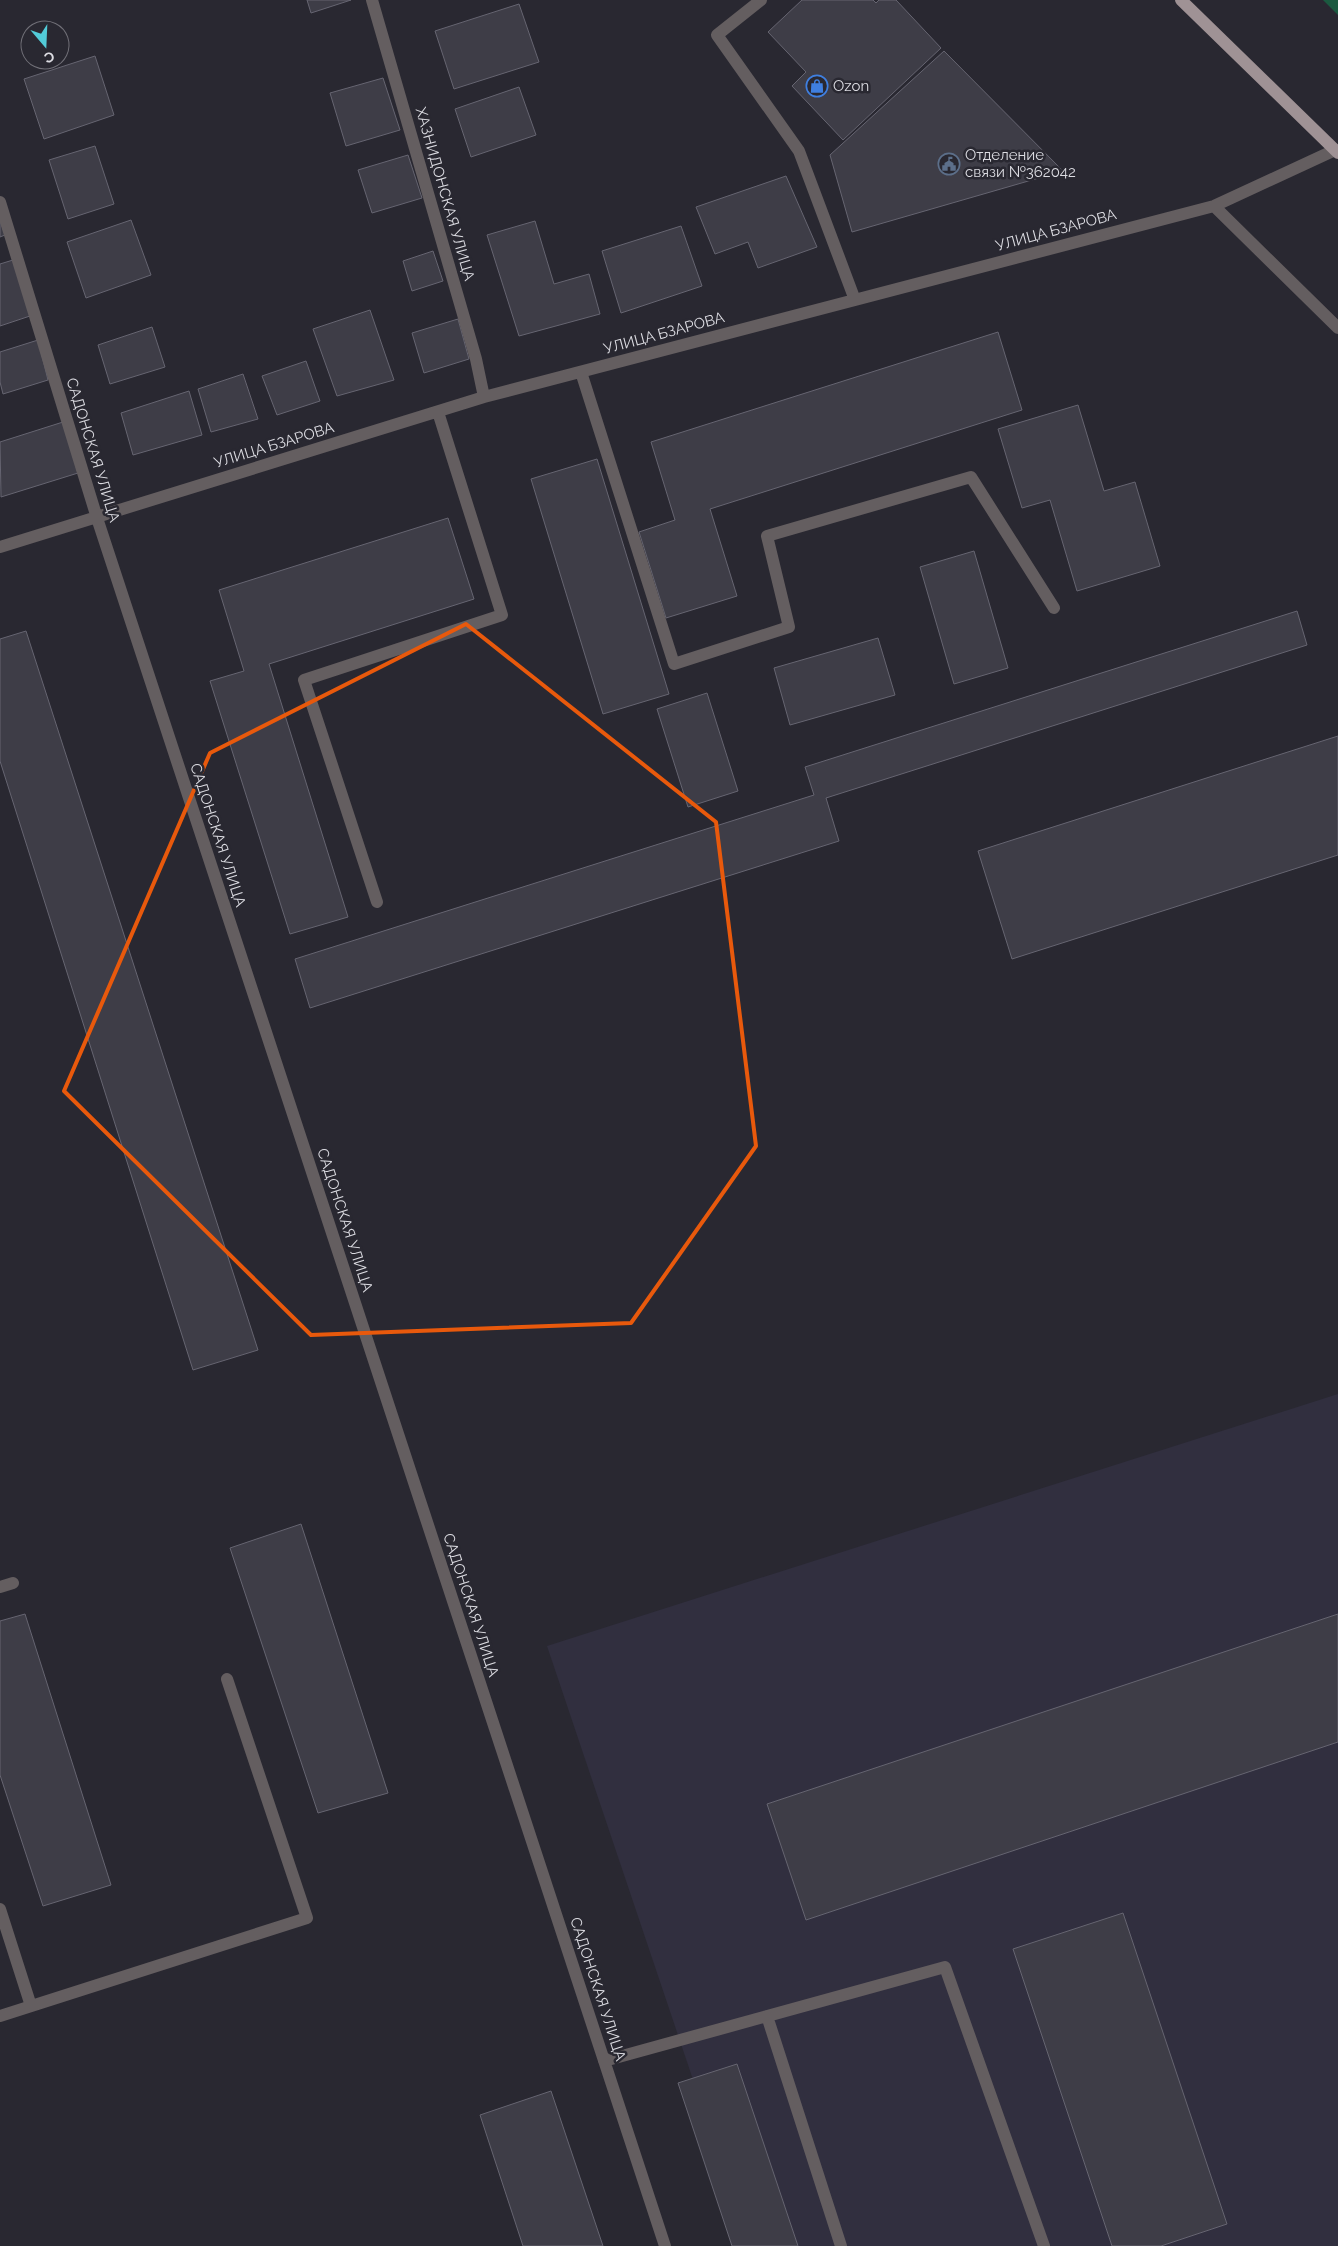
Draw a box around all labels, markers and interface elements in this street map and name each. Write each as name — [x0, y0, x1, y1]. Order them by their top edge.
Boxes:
north arrow — [20, 20, 70, 70]
text: С — [42, 48, 56, 67]
shop icon: Ozon — [805, 74, 829, 98]
place label: Ozon — [833, 77, 869, 95]
street label: ХАЗНИДОНСКАЯ УЛИЦА — [412, 105, 478, 283]
place label: Отделение связи №362042 — [965, 146, 1076, 181]
public building icon: Отделение связи №362042 — [937, 152, 961, 176]
street label: УЛИЦА БЗАРОВА — [994, 205, 1118, 255]
street label: УЛИЦА БЗАРОВА — [602, 308, 726, 358]
street label: САДОНСКАЯ УЛИЦА — [62, 376, 124, 524]
street label: УЛИЦА БЗАРОВА — [212, 418, 336, 472]
street label: САДОНСКАЯ УЛИЦА — [186, 761, 250, 909]
street label: САДОНСКАЯ УЛИЦА — [313, 1146, 377, 1294]
street label: САДОНСКАЯ УЛИЦА — [439, 1531, 503, 1679]
street label: САДОНСКАЯ УЛИЦА — [566, 1915, 630, 2063]

